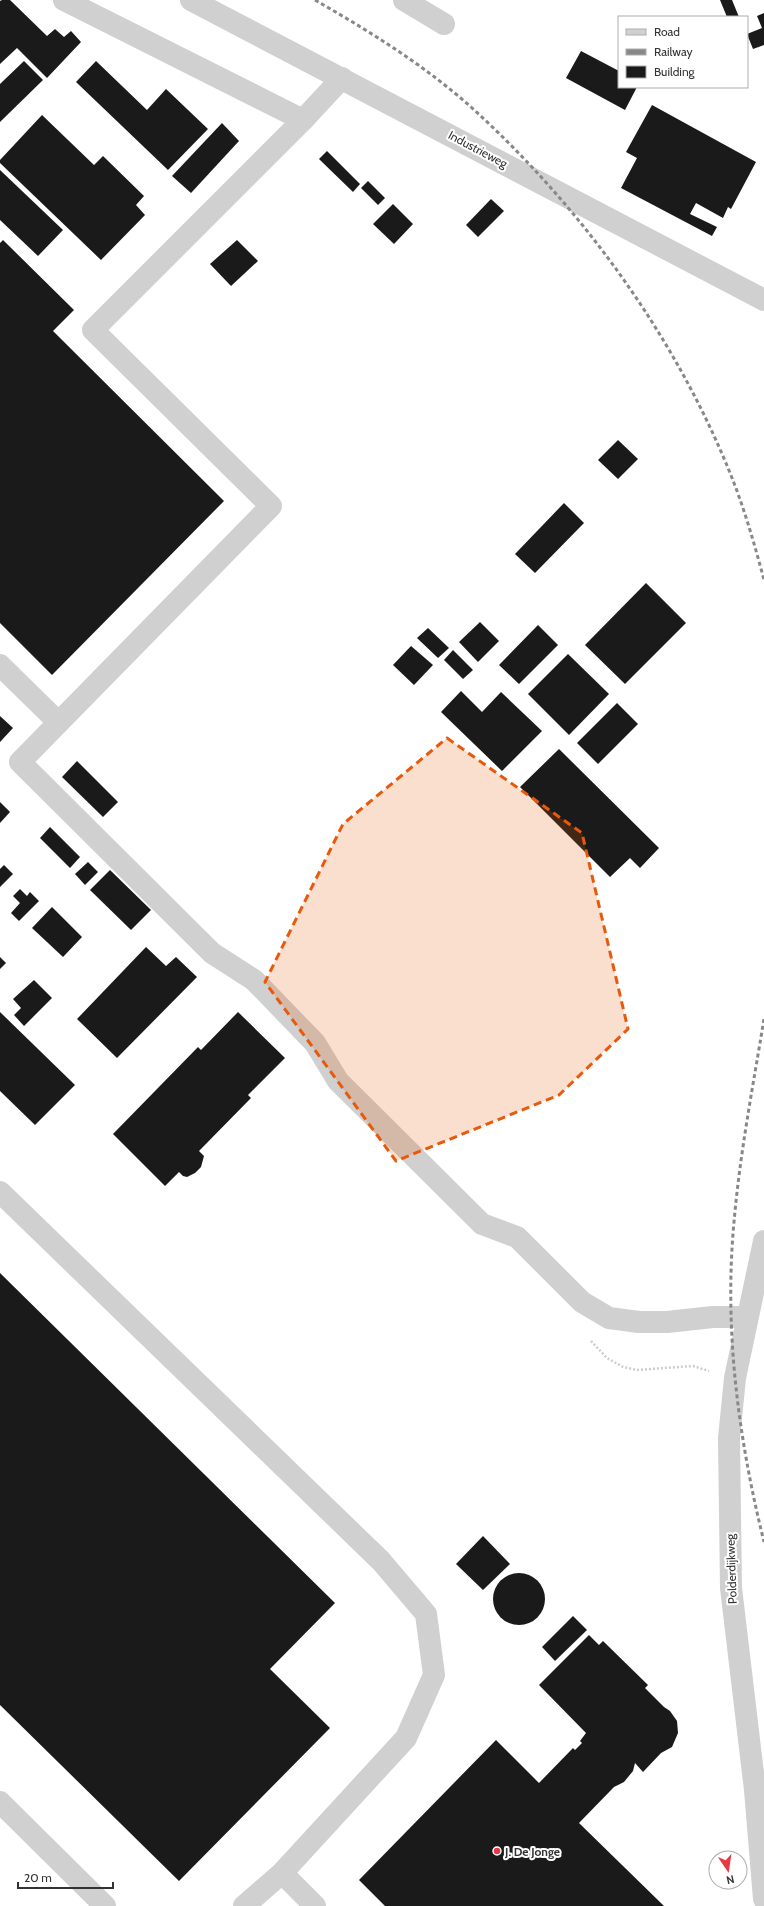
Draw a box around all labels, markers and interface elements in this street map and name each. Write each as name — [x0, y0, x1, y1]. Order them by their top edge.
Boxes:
legend — [618, 16, 748, 88]
text: Road — [654, 24, 680, 39]
text: Railway — [654, 44, 692, 59]
text: Building — [654, 64, 696, 79]
street label: Industrieweg — [446, 127, 511, 171]
street label: Polderdijkweg — [722, 1533, 740, 1604]
place label: J. De Jonge — [504, 1844, 560, 1859]
marker: J. De Jonge — [492, 1846, 502, 1856]
north arrow — [708, 1850, 748, 1890]
scale bar — [18, 1864, 113, 1890]
text: 20 m — [24, 1870, 52, 1885]
text: N — [725, 1872, 736, 1887]

